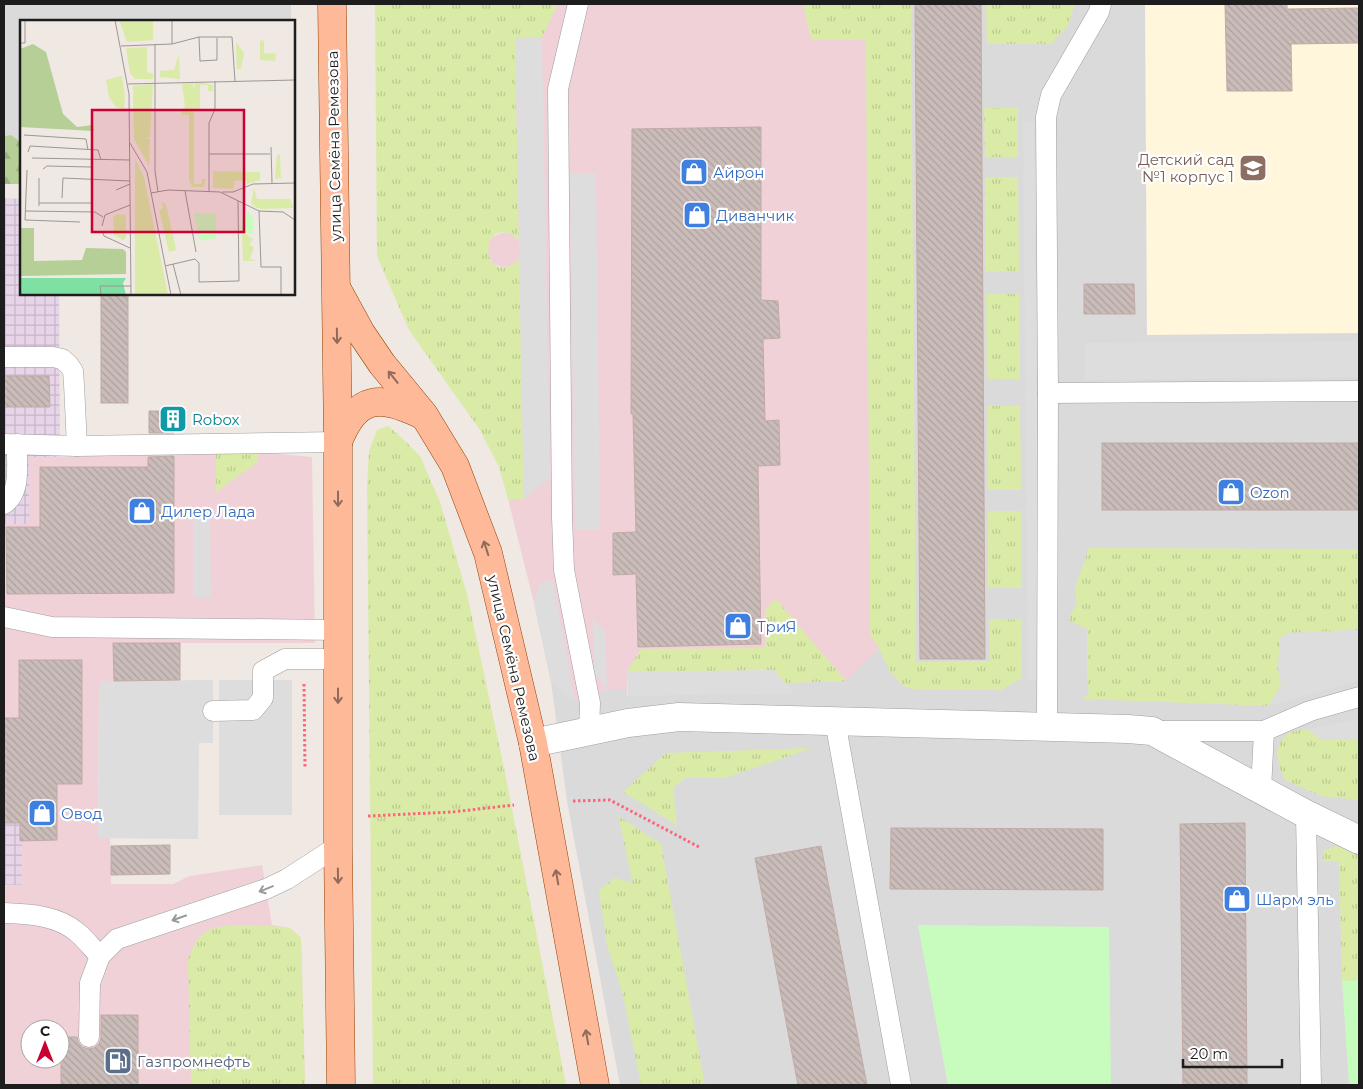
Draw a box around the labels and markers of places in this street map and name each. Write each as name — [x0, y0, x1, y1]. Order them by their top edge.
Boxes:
place label: Детский сад №1 корпус 1 — [1138, 150, 1234, 186]
school or university icon: Детский сад №1 корпус 1 — [1238, 153, 1268, 183]
shop icon: Айрон — [679, 157, 709, 187]
place label: Айрон — [713, 163, 764, 182]
shop icon: Диванчик — [682, 200, 712, 230]
place label: Диванчик — [716, 206, 795, 225]
building icon: Robox — [158, 404, 188, 434]
place label: Robox — [192, 410, 240, 429]
shop icon: Ozon — [1216, 477, 1246, 507]
place label: Ozon — [1250, 483, 1290, 502]
shop icon: Дилер Лада — [127, 496, 157, 526]
place label: Дилер Лада — [161, 502, 255, 521]
shop icon: ТриЯ — [723, 611, 753, 641]
place label: ТриЯ — [757, 617, 797, 636]
shop icon: Овод — [27, 798, 57, 828]
place label: Овод — [61, 804, 102, 823]
shop icon: Шарм эль — [1222, 884, 1252, 914]
place label: Шарм эль — [1256, 890, 1334, 909]
fuel station icon: Газпромнефть — [103, 1046, 133, 1076]
place label: Газпромнефть — [137, 1052, 250, 1071]

